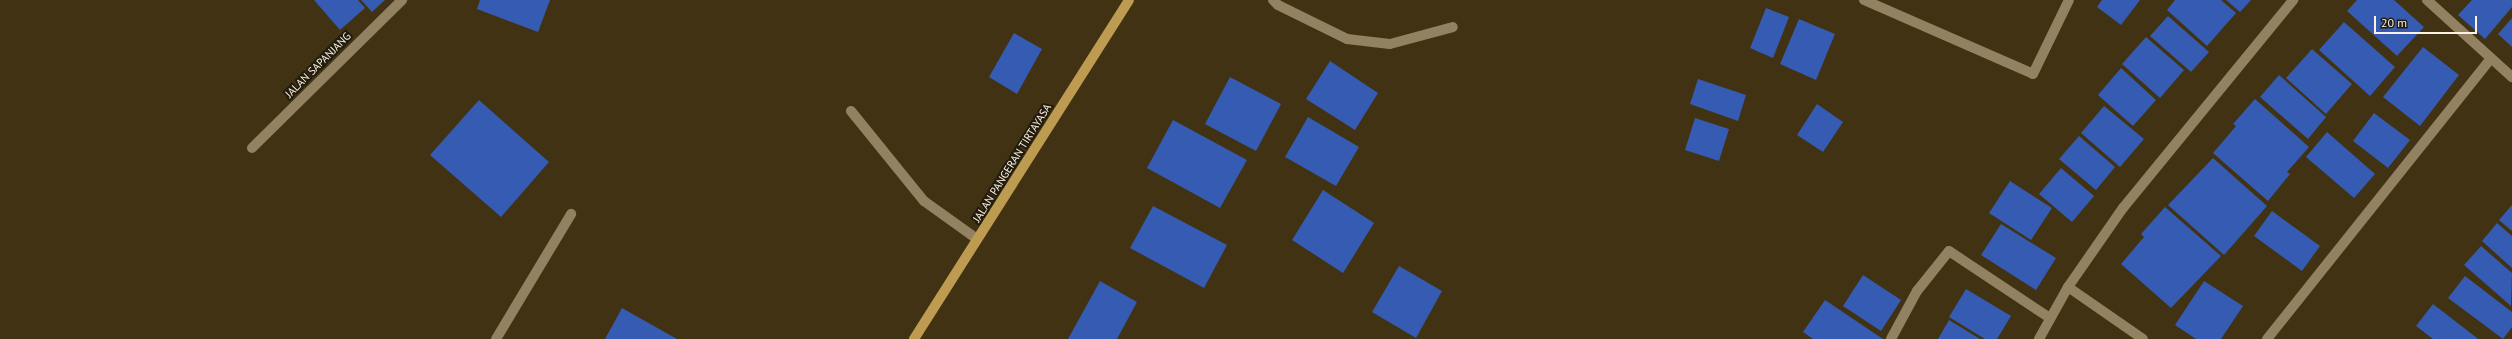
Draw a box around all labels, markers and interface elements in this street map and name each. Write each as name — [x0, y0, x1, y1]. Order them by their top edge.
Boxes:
scale bar — [2376, 8, 2479, 34]
text: 20 m — [2381, 15, 2407, 30]
street label: JALAN SAPANJANG — [282, 29, 354, 101]
street label: JALAN PANGERAN TIRTAYASA — [970, 101, 1054, 225]

